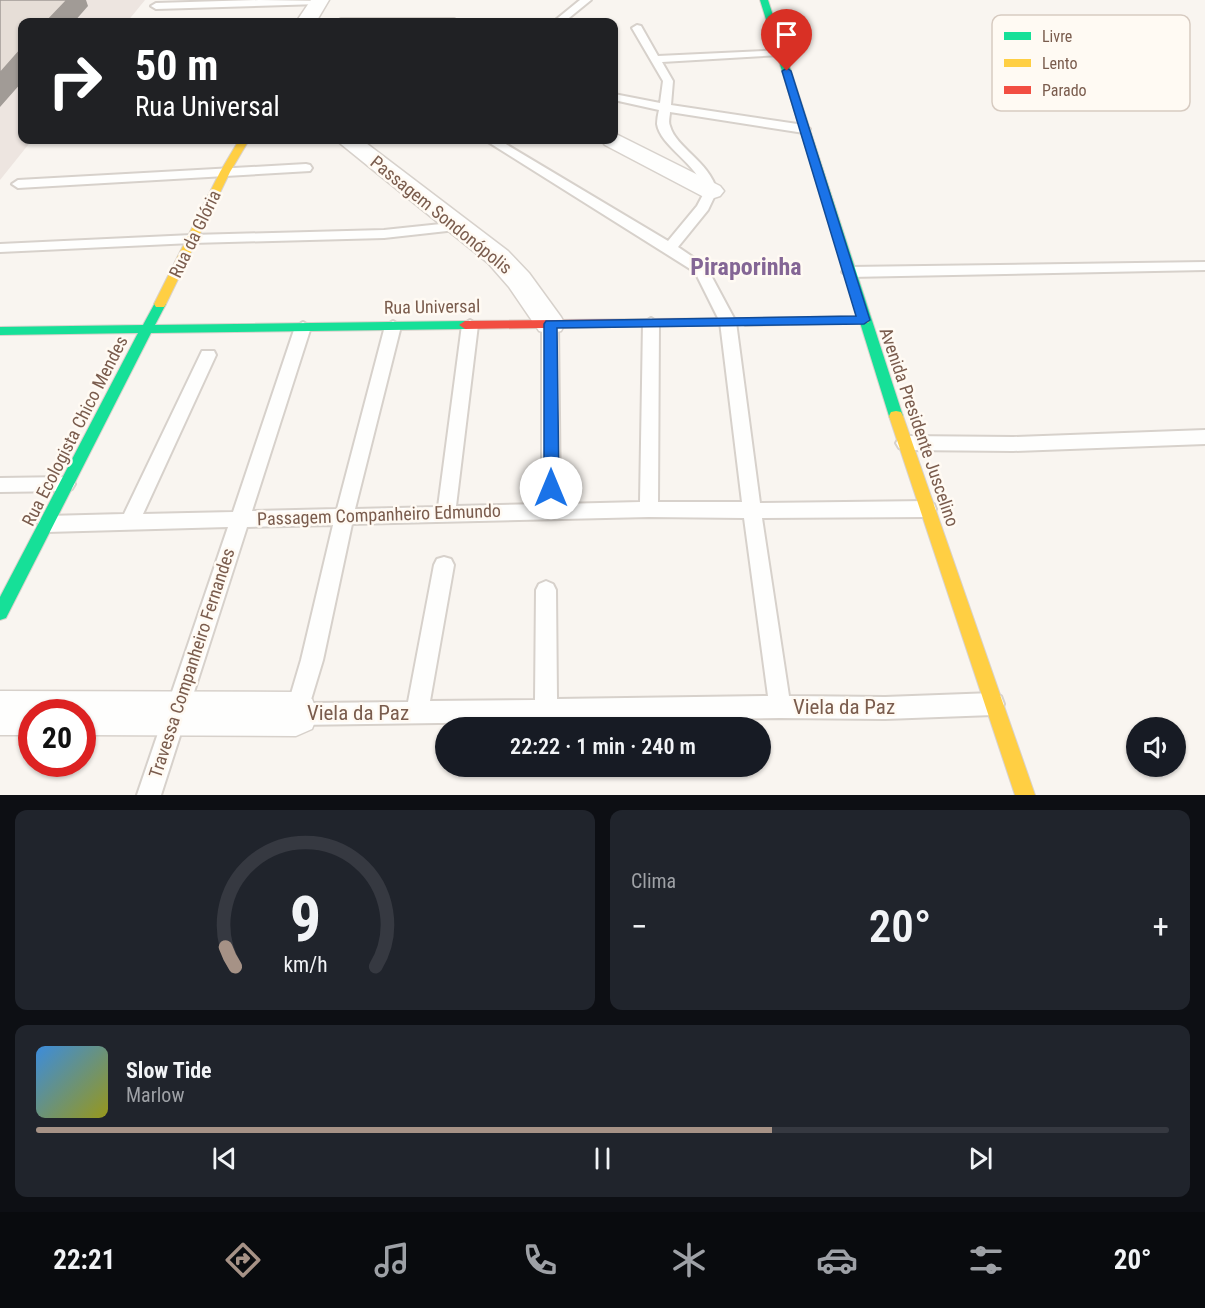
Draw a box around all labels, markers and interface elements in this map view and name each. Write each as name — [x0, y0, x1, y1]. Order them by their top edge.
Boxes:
pin — [761, 9, 812, 71]
legend — [992, 15, 1190, 111]
icon: arrive — [770, 18, 803, 51]
text: Livre — [1042, 27, 1072, 46]
text: 50 m — [135, 41, 218, 90]
icon: right — [36, 42, 114, 120]
text: Lento — [1042, 54, 1077, 73]
text: Parado — [1042, 81, 1087, 100]
text: Rua Universal — [135, 91, 280, 123]
street label: Passagem Sondonópolis — [366, 151, 516, 278]
street label: Rua da Glória — [164, 187, 225, 281]
district label: Piraporinha — [690, 253, 802, 281]
street label: Rua Universal — [384, 295, 480, 318]
street label: Avenida Presidente Juscelino — [876, 325, 963, 529]
street label: Rua Ecologista Chico Mendes — [17, 332, 132, 529]
position arrow — [519, 456, 583, 520]
street label: Passagem Companheiro Edmundo — [257, 500, 501, 529]
street label: Travessa Companheiro Fernandes — [144, 545, 239, 780]
street label: Viela da Paz — [793, 695, 895, 719]
speed limit sign: 20 — [18, 699, 96, 777]
street label: Viela da Paz — [307, 701, 409, 725]
map controls — [1126, 717, 1186, 777]
button: sound — [1126, 717, 1186, 777]
text: 22:22 · 1 min · 240 m — [510, 734, 696, 759]
text: Clima — [631, 869, 676, 893]
text: 9 — [289, 883, 321, 956]
text: 20° — [869, 900, 931, 953]
text: − — [631, 907, 648, 946]
text: + — [1153, 907, 1169, 946]
text: km/h — [283, 952, 327, 977]
text: Slow Tide — [126, 1058, 212, 1083]
text: Marlow — [126, 1083, 184, 1107]
icon: previous — [208, 1142, 241, 1175]
icon: pause — [586, 1142, 619, 1175]
icon: next — [964, 1142, 997, 1175]
icon: directions — [222, 1239, 264, 1281]
icon: music — [371, 1239, 413, 1281]
icon: phone — [519, 1239, 561, 1281]
icon: climate — [668, 1239, 710, 1281]
icon: car — [816, 1239, 858, 1281]
icon: filters — [965, 1239, 1007, 1281]
text: 22:21 — [53, 1244, 115, 1276]
text: 20° — [1114, 1244, 1152, 1276]

